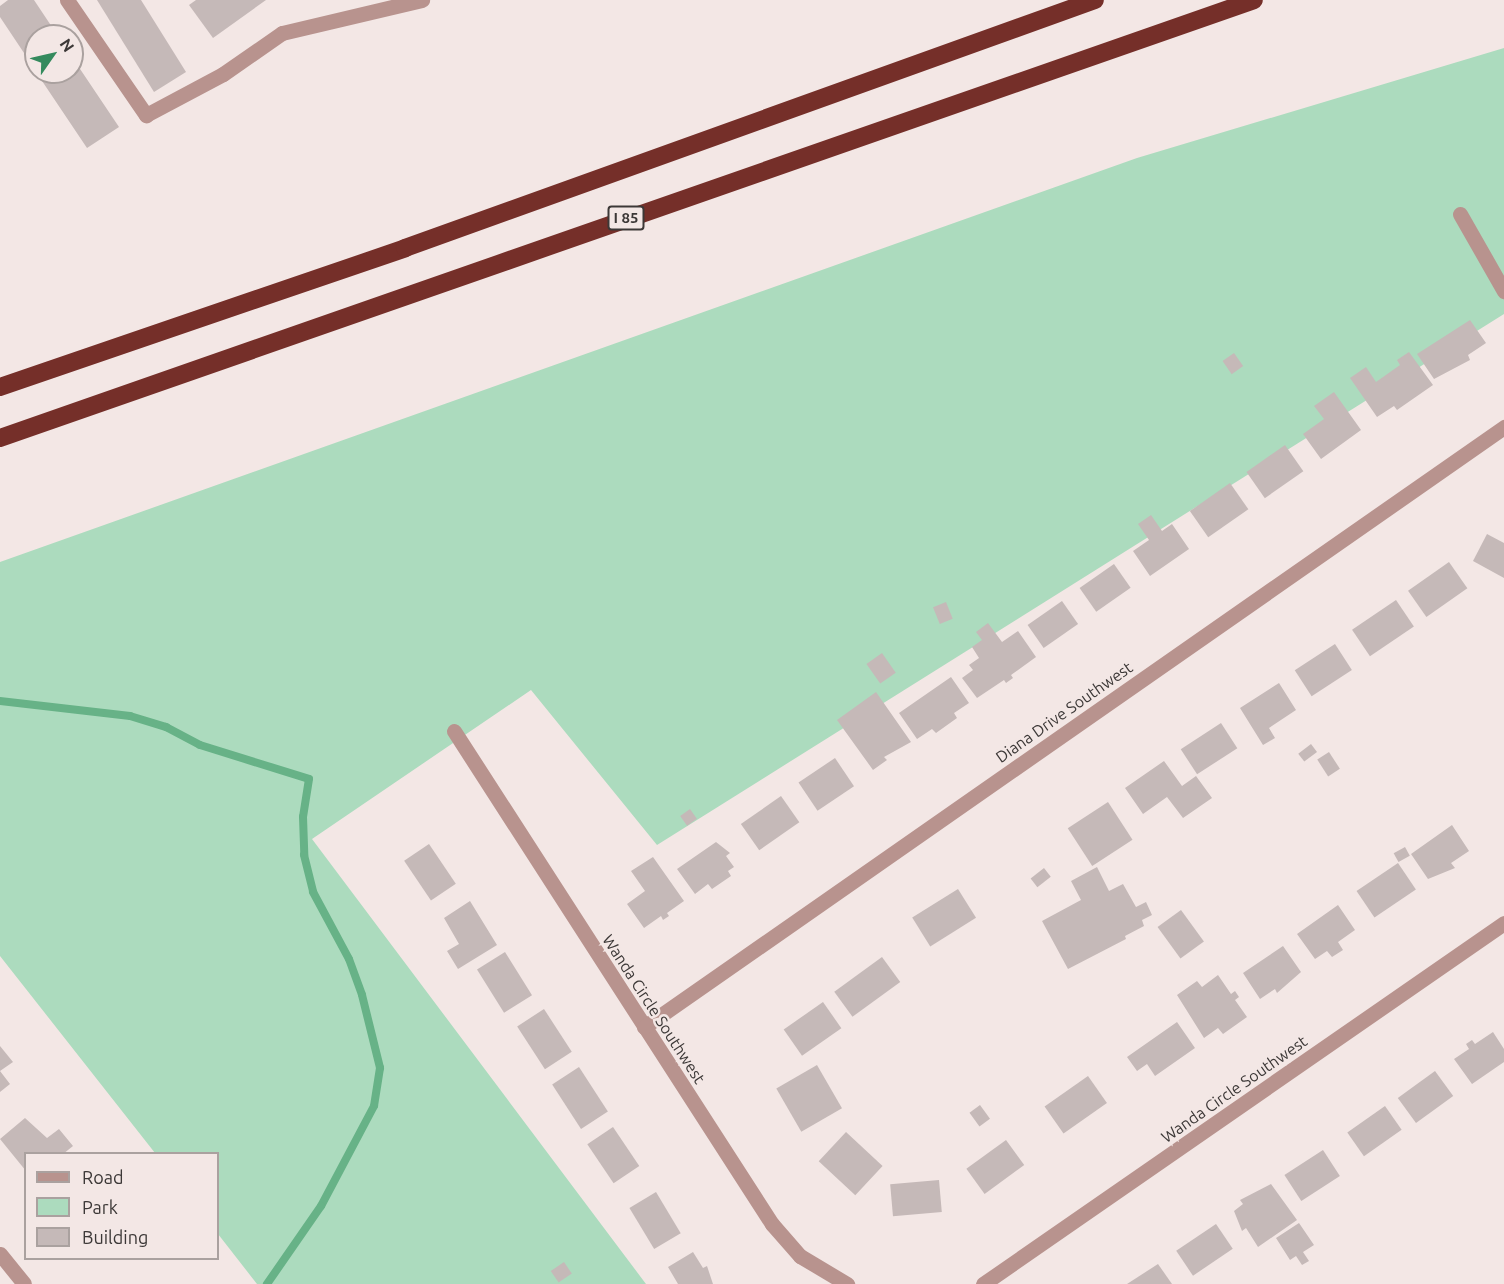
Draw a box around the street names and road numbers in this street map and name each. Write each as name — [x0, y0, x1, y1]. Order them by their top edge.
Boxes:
road number: I 85 — [606, 206, 646, 230]
street label: Diana Drive Southwest — [992, 657, 1136, 767]
street label: Wanda Circle Southwest — [599, 931, 709, 1087]
street label: Wanda Circle Southwest — [1157, 1031, 1311, 1147]

